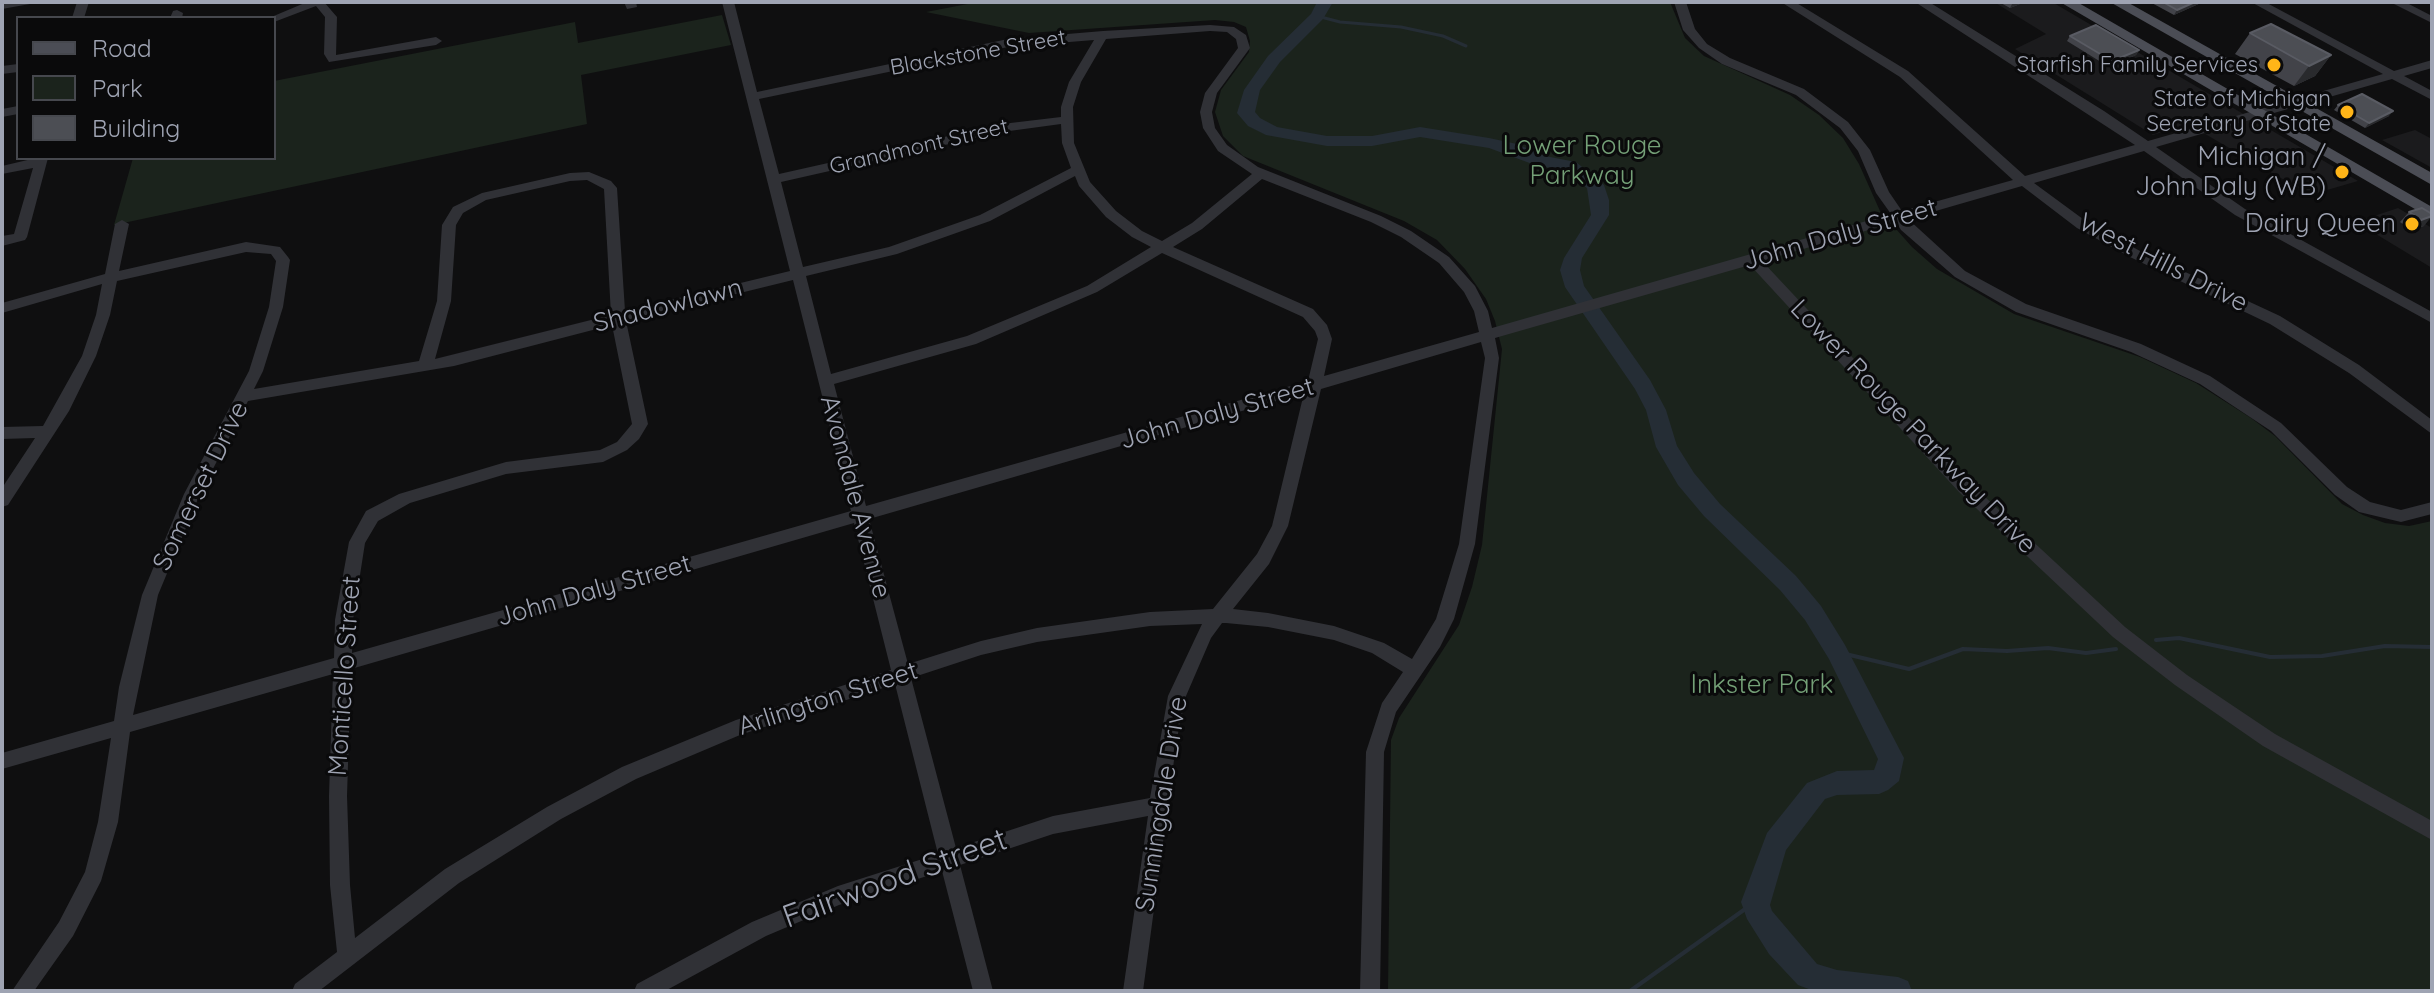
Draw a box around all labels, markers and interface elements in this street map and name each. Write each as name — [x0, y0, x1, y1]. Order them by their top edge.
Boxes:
legend — [16, 16, 276, 160]
street label: Blackstone Street — [888, 25, 1068, 81]
text: Road — [92, 33, 152, 63]
place label: Starfish Family Services — [2017, 52, 2258, 78]
marker: Starfish Family Services — [2265, 56, 2283, 74]
text: Park — [92, 73, 143, 103]
place label: State of Michigan Secretary of State — [2146, 86, 2331, 138]
marker: State of Michigan Secretary of State — [2338, 103, 2356, 121]
text: Building — [92, 113, 180, 143]
street label: Grandmont Street — [827, 114, 1011, 180]
park label: Lower Rouge Parkway — [1503, 130, 1661, 192]
place label: Michigan / John Daly (WB) — [2135, 141, 2326, 202]
marker: Michigan / John Daly (WB) — [2333, 163, 2351, 181]
street label: John Daly Street — [1739, 192, 1941, 278]
street label: West Hills Drive — [2073, 207, 2253, 319]
place label: Dairy Queen — [2245, 208, 2396, 240]
marker: Dairy Queen — [2403, 215, 2421, 233]
street label: Shadowlawn — [590, 272, 746, 340]
street label: Lower Rouge Parkway Drive — [1783, 294, 2043, 560]
street label: John Daly Street — [1116, 371, 1318, 457]
street label: Avondale Avenue — [813, 392, 897, 602]
street label: Somerset Drive — [147, 396, 255, 576]
street label: John Daly Street — [493, 548, 695, 634]
street label: Monticello Street — [322, 575, 368, 777]
street label: Arlington Street — [734, 655, 922, 743]
park label: Inkster Park — [1690, 669, 1834, 701]
street label: Sunningdale Drive — [1130, 694, 1194, 914]
street label: Fairwood Street — [778, 821, 1012, 937]

